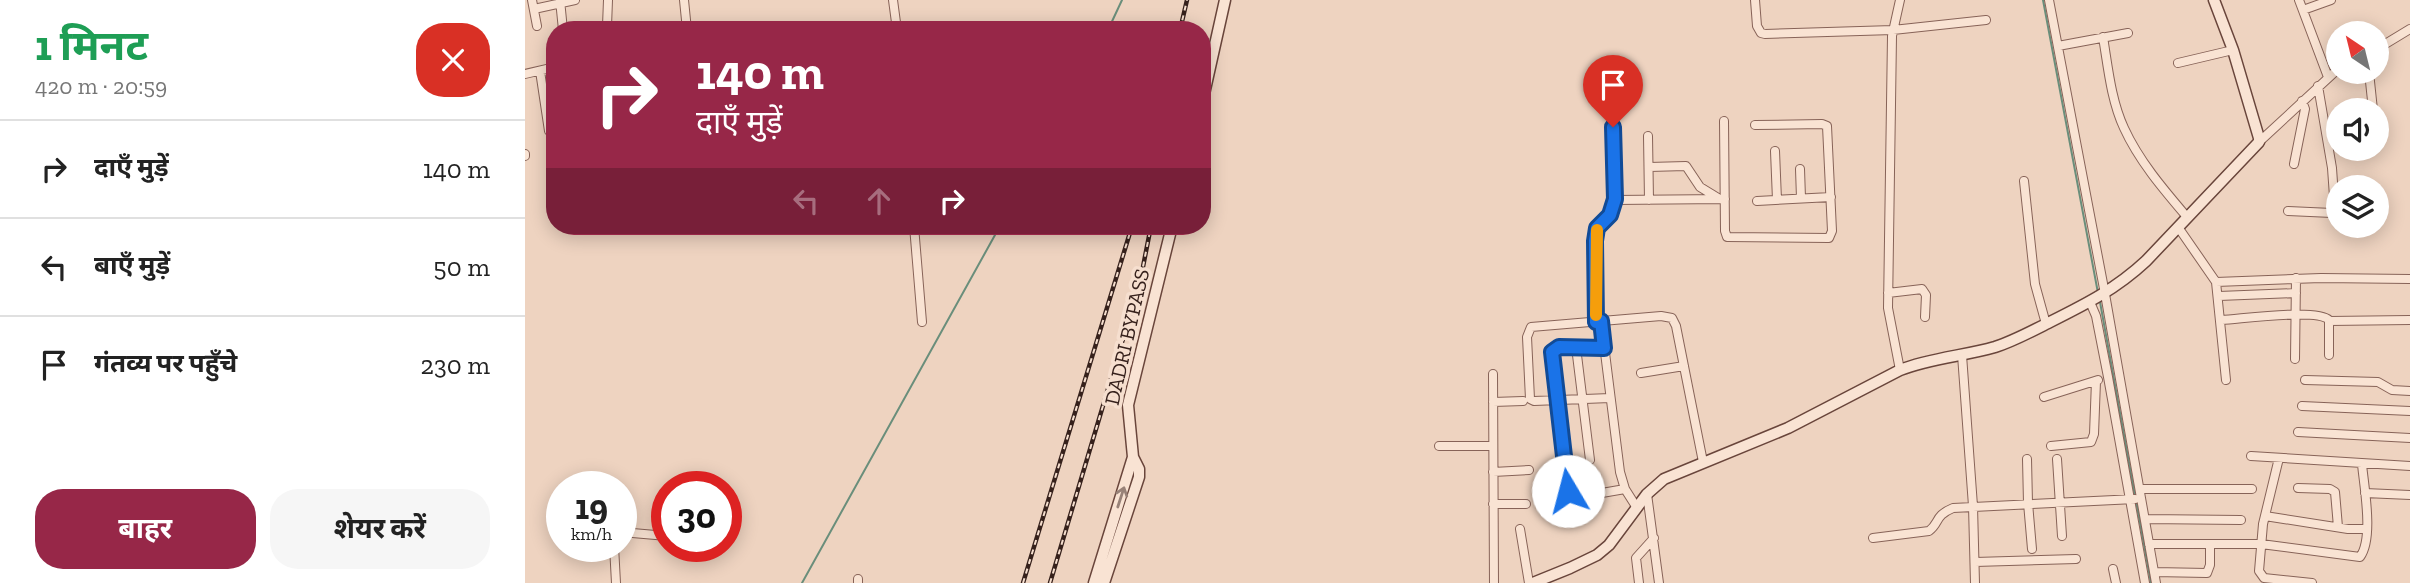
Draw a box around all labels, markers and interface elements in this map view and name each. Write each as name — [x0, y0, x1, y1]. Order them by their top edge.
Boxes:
text: 1 मिनट — [35, 20, 148, 71]
north arrow — [2326, 21, 2389, 84]
map controls — [2326, 21, 2389, 238]
button: close — [416, 23, 490, 97]
text: 140 m — [696, 43, 824, 102]
icon: right — [581, 49, 672, 140]
pin — [1583, 55, 1643, 127]
icon: arrive — [1594, 66, 1632, 104]
text: 420 m · 20:59 — [35, 72, 167, 100]
button: sound — [2326, 98, 2389, 161]
text: दाएँ मुड़ें — [696, 103, 783, 141]
icon: right — [35, 150, 73, 188]
text: दाएँ मुड़ें — [94, 151, 169, 183]
text: 140 m — [423, 153, 490, 185]
button: layers — [2326, 175, 2389, 238]
icon: left — [787, 182, 825, 220]
icon: ahead — [860, 182, 898, 220]
icon: right — [933, 182, 971, 220]
icon: left — [35, 248, 73, 286]
text: बाएँ मुड़ें — [94, 249, 170, 281]
text: 50 m — [433, 251, 490, 283]
street label: DADRI BYPASS — [1099, 266, 1154, 407]
icon: arrive — [35, 346, 73, 384]
text: गंतव्य पर पहुँचे — [94, 347, 237, 379]
text: 230 m — [421, 349, 490, 381]
position arrow — [1531, 454, 1605, 528]
speed limit sign: 30 — [651, 471, 742, 562]
text: 19 — [575, 486, 608, 528]
one-way arrow — [1115, 486, 1128, 508]
button: बाहर — [35, 489, 256, 569]
button: शेयर करें — [270, 489, 490, 569]
text: km/h — [571, 523, 612, 545]

